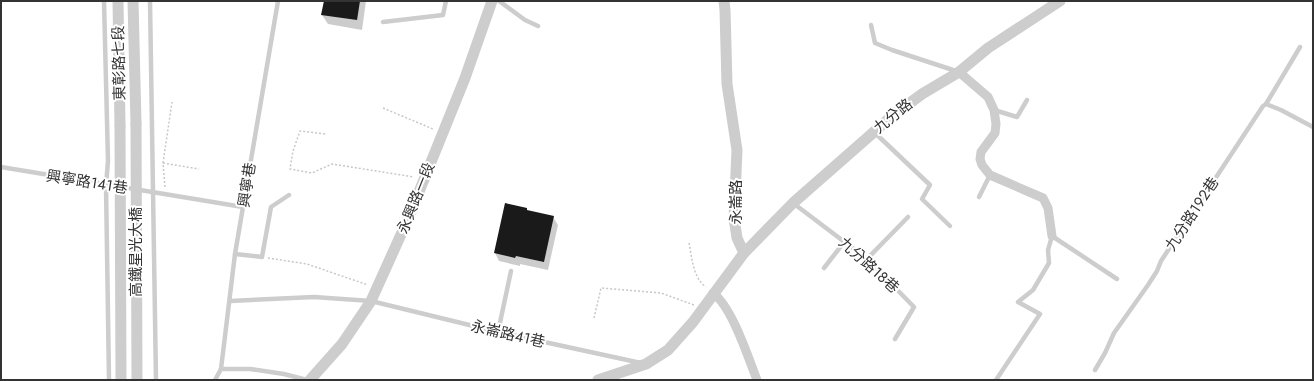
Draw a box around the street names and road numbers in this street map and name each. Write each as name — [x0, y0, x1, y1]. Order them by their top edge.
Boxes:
street label: 東彰路七段 — [107, 25, 131, 101]
street label: 九分路 — [869, 93, 917, 139]
street label: 永興路一段 — [392, 159, 440, 237]
street label: 興寧巷 — [233, 161, 261, 209]
street label: 興寧路141巷 — [45, 165, 129, 199]
street label: 九分路192巷 — [1160, 173, 1224, 255]
street label: 永崙路 — [725, 179, 747, 225]
street label: 高鐵星光大橋 — [125, 207, 147, 297]
street label: 九分路18巷 — [834, 232, 904, 298]
street label: 永崙路41巷 — [469, 315, 547, 353]

